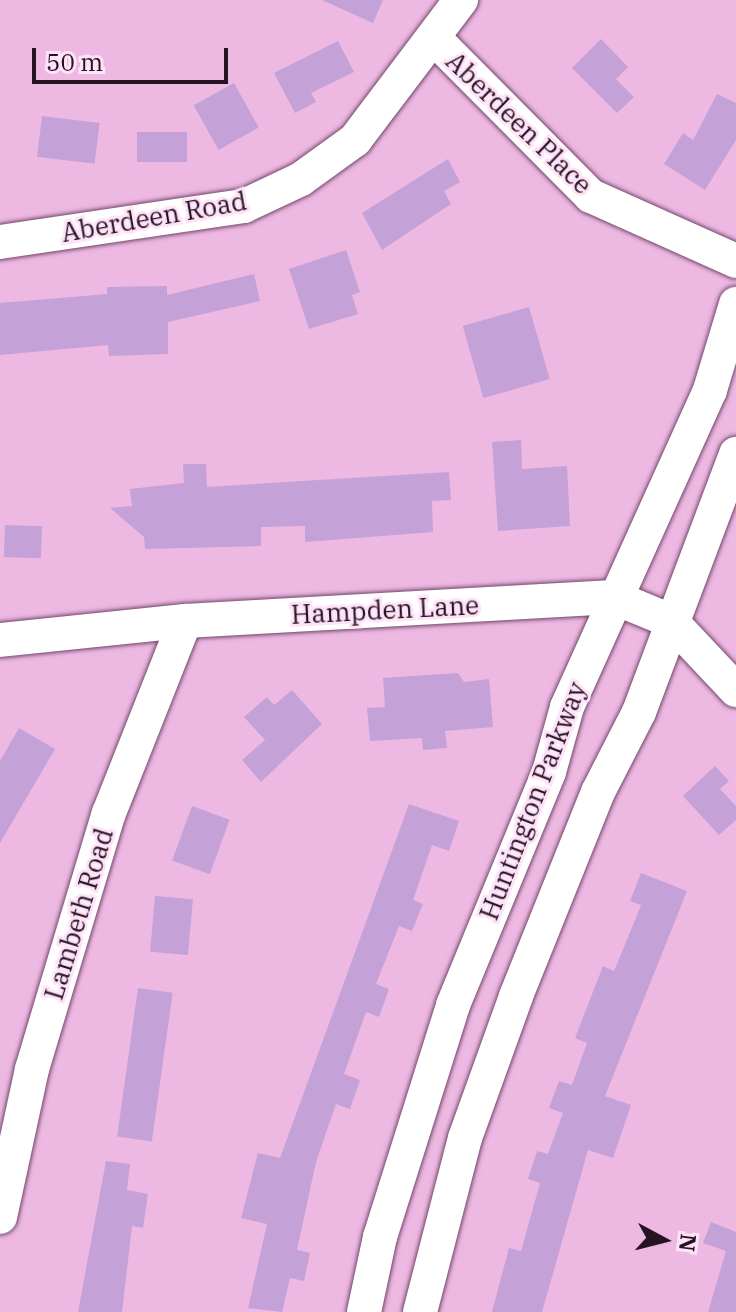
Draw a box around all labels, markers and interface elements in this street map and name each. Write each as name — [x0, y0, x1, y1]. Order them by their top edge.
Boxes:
scale bar — [36, 32, 232, 82]
text: 50 m — [46, 46, 103, 78]
street label: Aberdeen Place — [440, 46, 598, 200]
street label: Aberdeen Road — [59, 185, 249, 249]
street label: Hampden Lane — [290, 589, 480, 631]
street label: Huntington Parkway — [473, 678, 593, 924]
street label: Lambeth Road — [38, 825, 120, 1003]
north arrow — [624, 1200, 704, 1280]
text: N — [673, 1233, 704, 1253]

